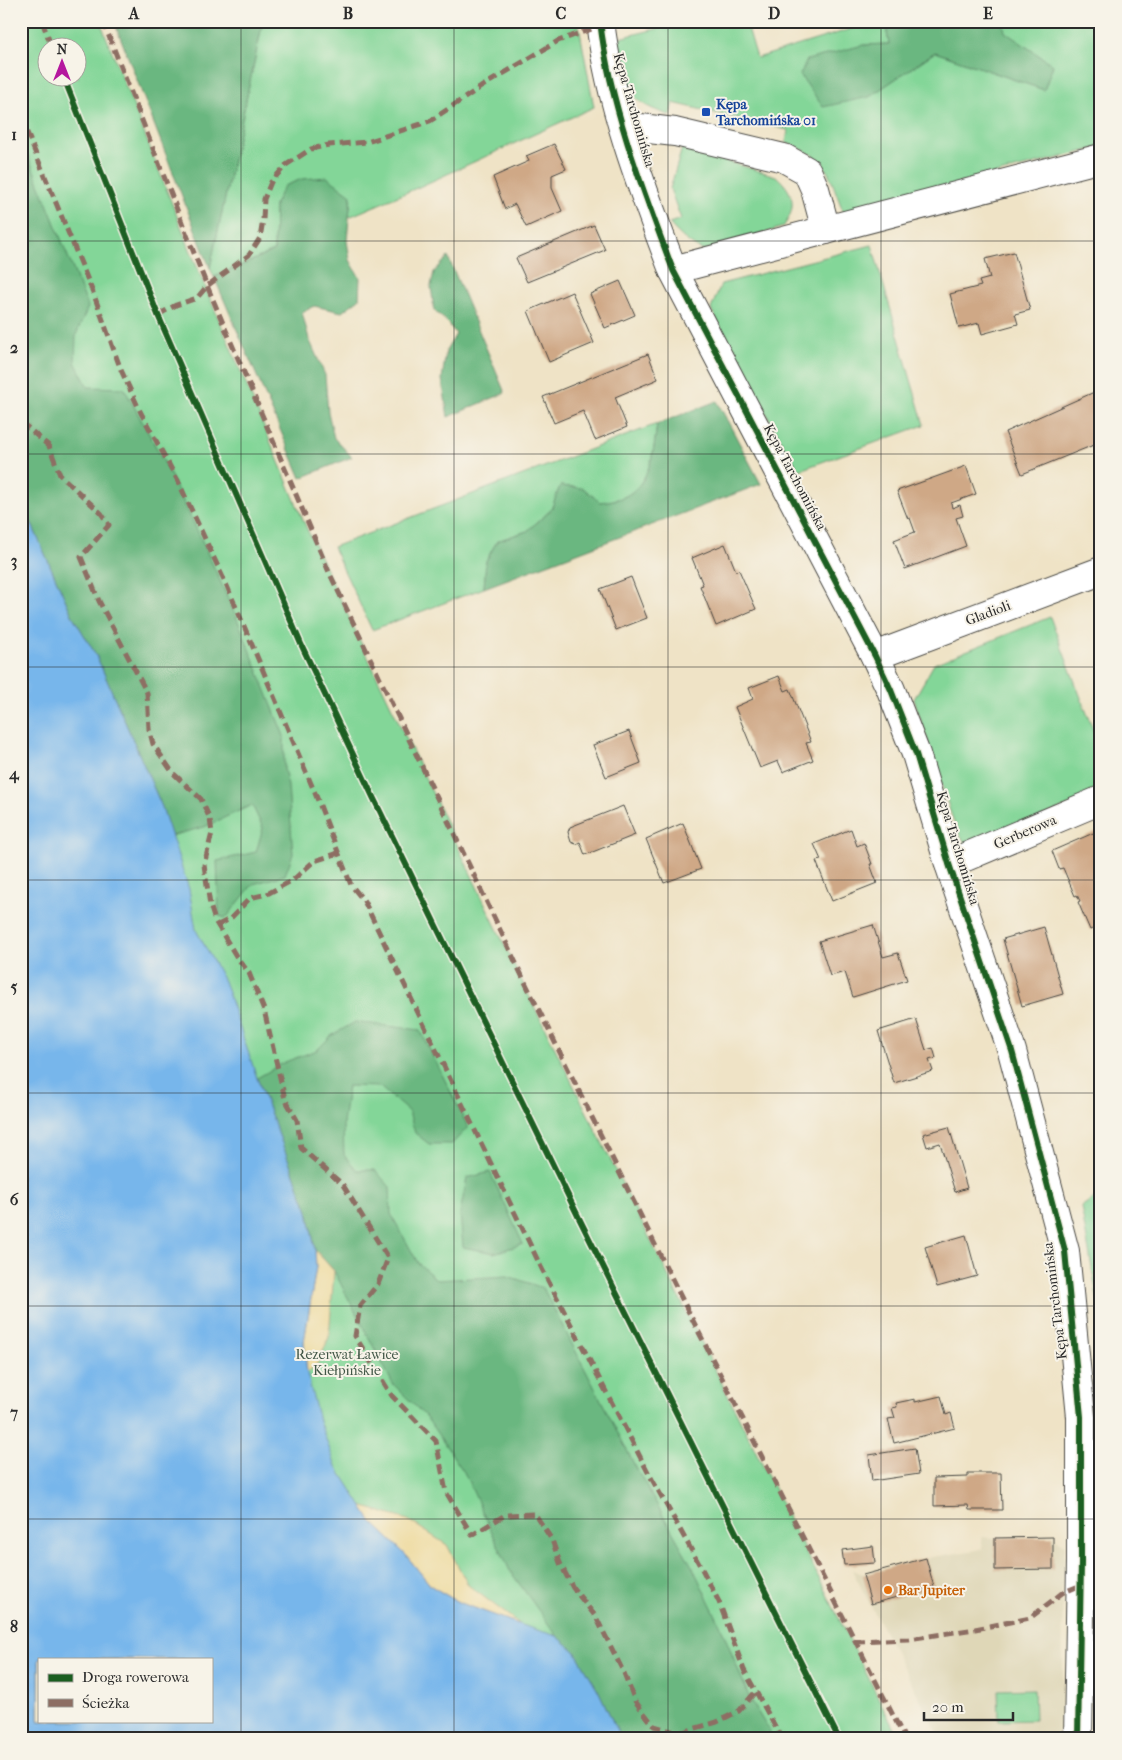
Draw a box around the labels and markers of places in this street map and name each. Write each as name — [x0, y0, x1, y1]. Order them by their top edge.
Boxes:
place label: Kępa Tarchomińska 01 — [715, 96, 816, 129]
marker: Kępa Tarchomińska 01 — [700, 106, 712, 118]
place label: Bar Jupiter — [898, 1582, 966, 1599]
marker: Bar Jupiter — [882, 1584, 894, 1596]

